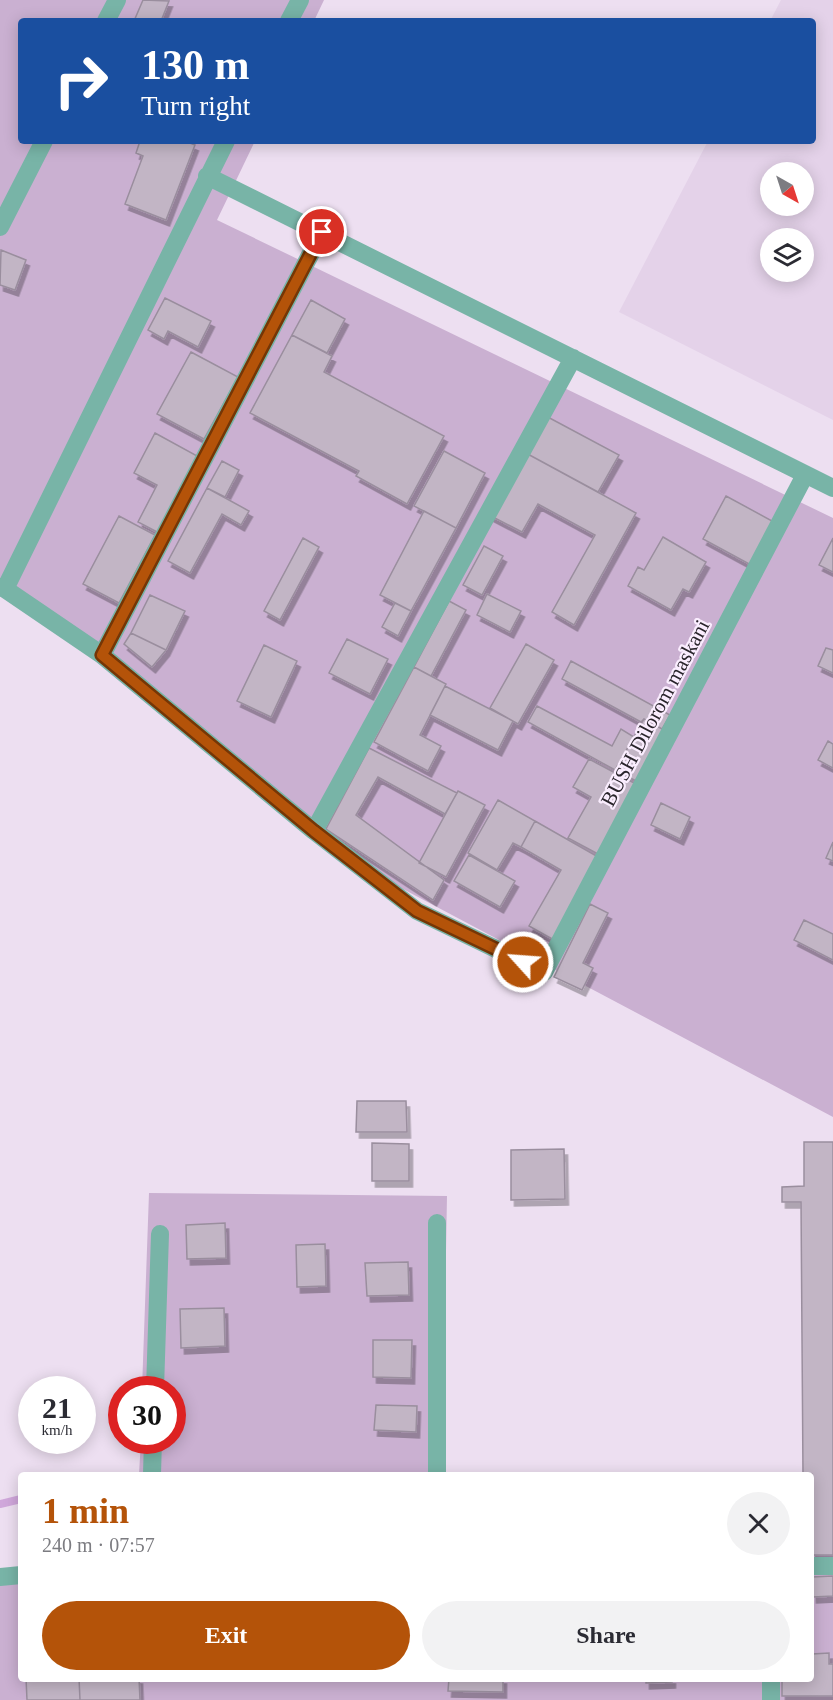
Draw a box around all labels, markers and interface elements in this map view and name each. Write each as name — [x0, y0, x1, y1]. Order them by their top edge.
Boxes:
icon: right — [42, 42, 120, 120]
text: 130 m — [141, 42, 250, 88]
text: Turn right — [141, 91, 250, 121]
north arrow — [760, 162, 814, 216]
map controls — [760, 162, 814, 282]
pin — [296, 206, 347, 257]
icon: arrive — [305, 215, 338, 248]
button: layers — [760, 228, 814, 282]
street label: BUSH Dilorom maskani — [596, 616, 714, 810]
position arrow — [491, 930, 555, 994]
speed limit sign: 30 — [108, 1376, 186, 1454]
text: 21 — [42, 1391, 72, 1424]
text: km/h — [42, 1422, 72, 1438]
text: 1 min — [42, 1491, 129, 1531]
button: close — [727, 1492, 790, 1555]
text: 240 m · 07:57 — [42, 1534, 155, 1556]
button: Exit — [42, 1601, 410, 1670]
button: Share — [422, 1601, 790, 1670]

